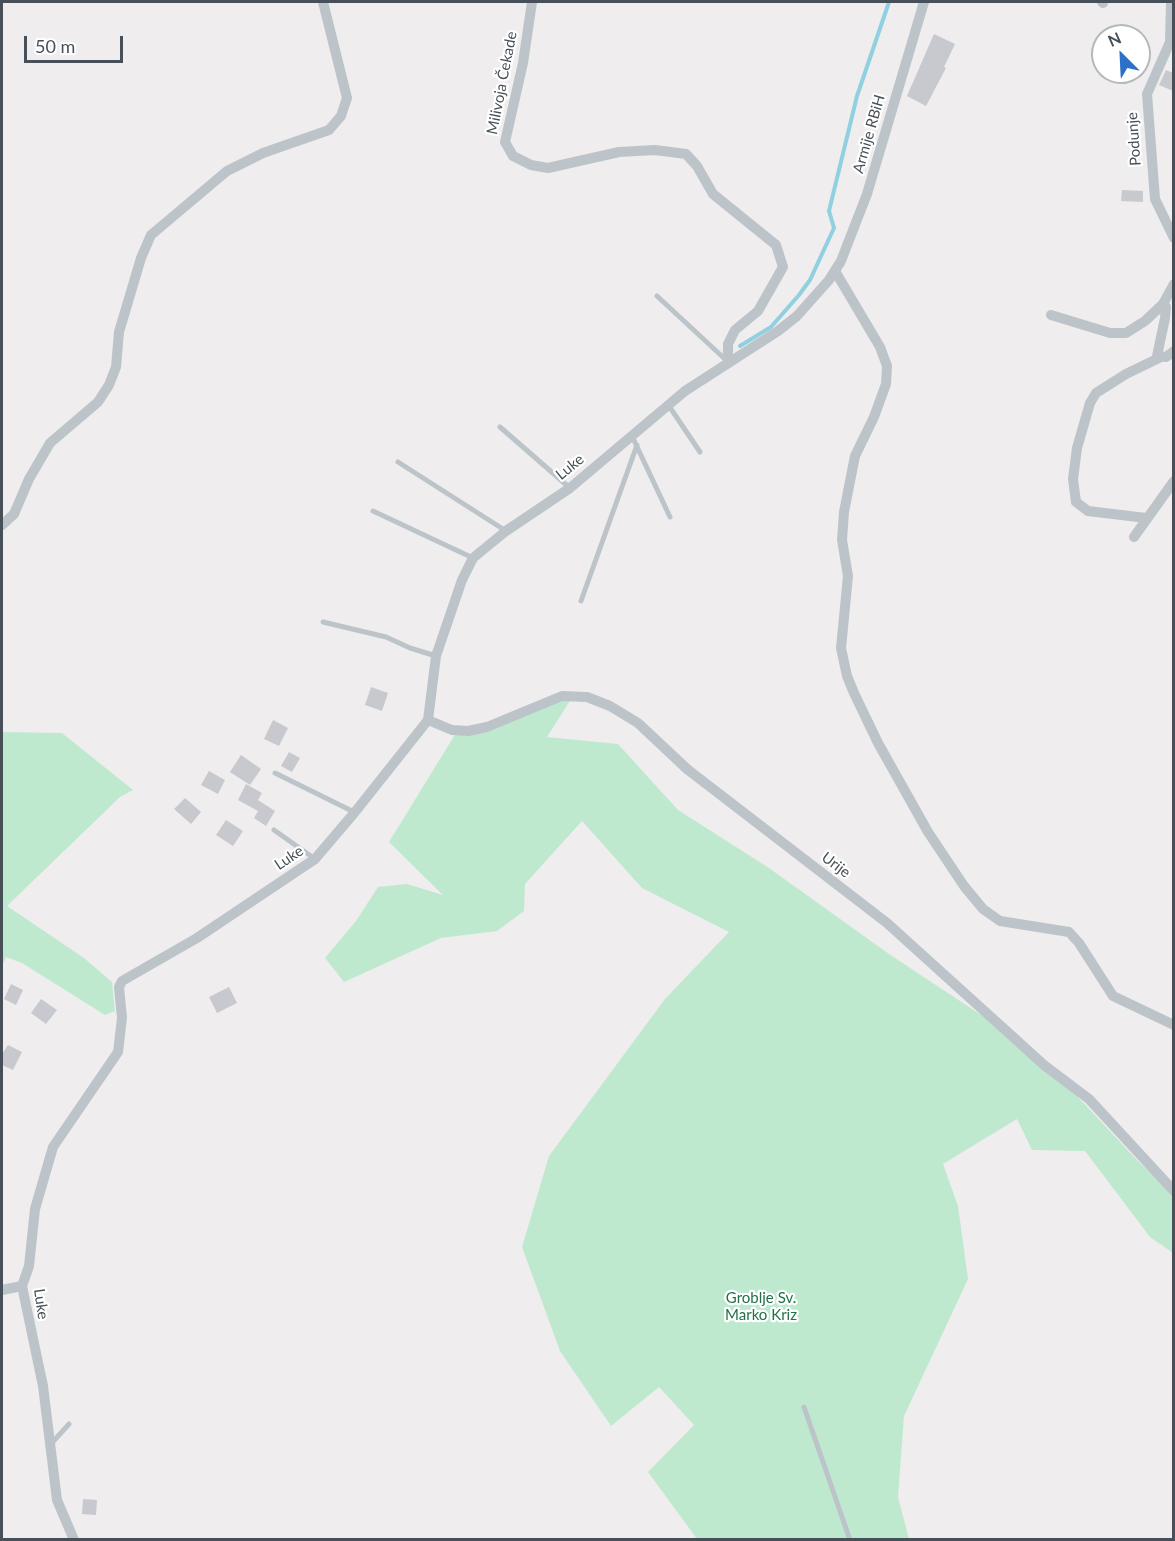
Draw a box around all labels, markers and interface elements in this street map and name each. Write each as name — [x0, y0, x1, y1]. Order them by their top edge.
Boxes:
scale bar — [27, 24, 126, 62]
north arrow — [1091, 24, 1151, 84]
text: N — [1105, 28, 1124, 50]
street label: Milivoja Čekade — [483, 30, 521, 136]
text: 50 m — [35, 35, 75, 57]
street label: Armije RBiH — [849, 93, 889, 175]
street label: Podunje — [1123, 112, 1145, 166]
street label: Luke — [552, 450, 588, 484]
street label: Luke — [271, 842, 307, 874]
street label: Urije — [818, 848, 854, 882]
street label: Luke — [30, 1288, 52, 1320]
park label: Groblje Sv. Marko Kriz — [725, 1289, 797, 1324]

